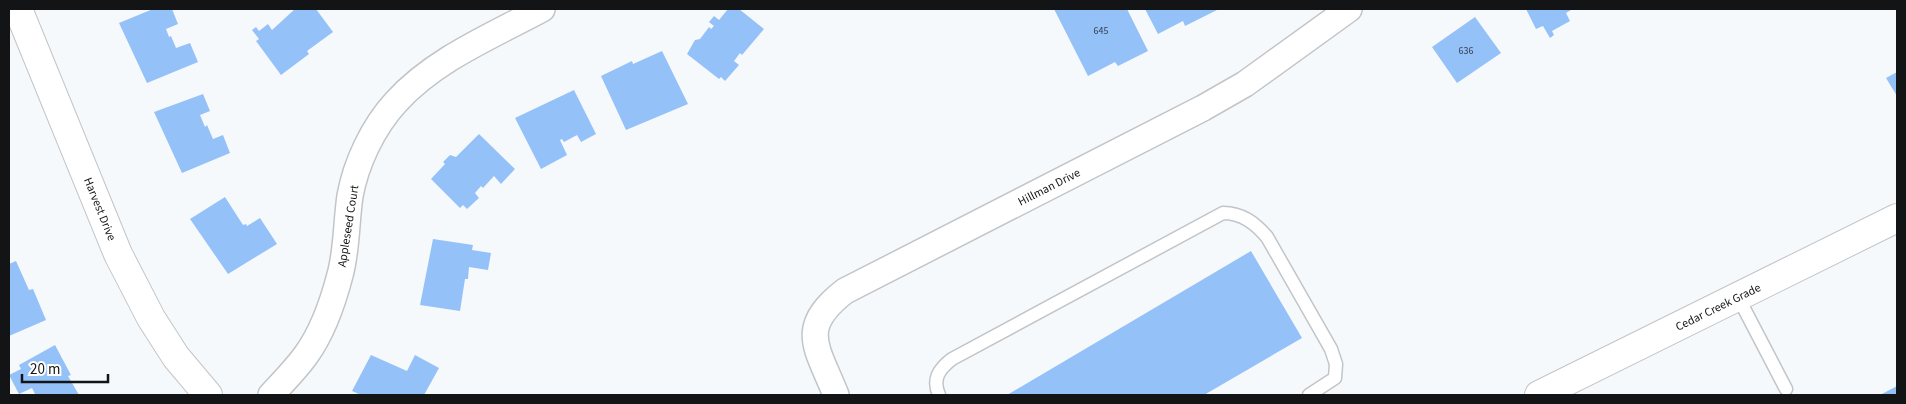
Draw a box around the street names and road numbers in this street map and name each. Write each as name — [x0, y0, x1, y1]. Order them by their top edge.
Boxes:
street label: Hillman Drive — [1015, 164, 1083, 210]
street label: Harvest Drive — [79, 175, 120, 244]
street label: Appleseed Court — [334, 184, 363, 268]
street label: Cedar Creek Grade — [1673, 279, 1764, 336]

